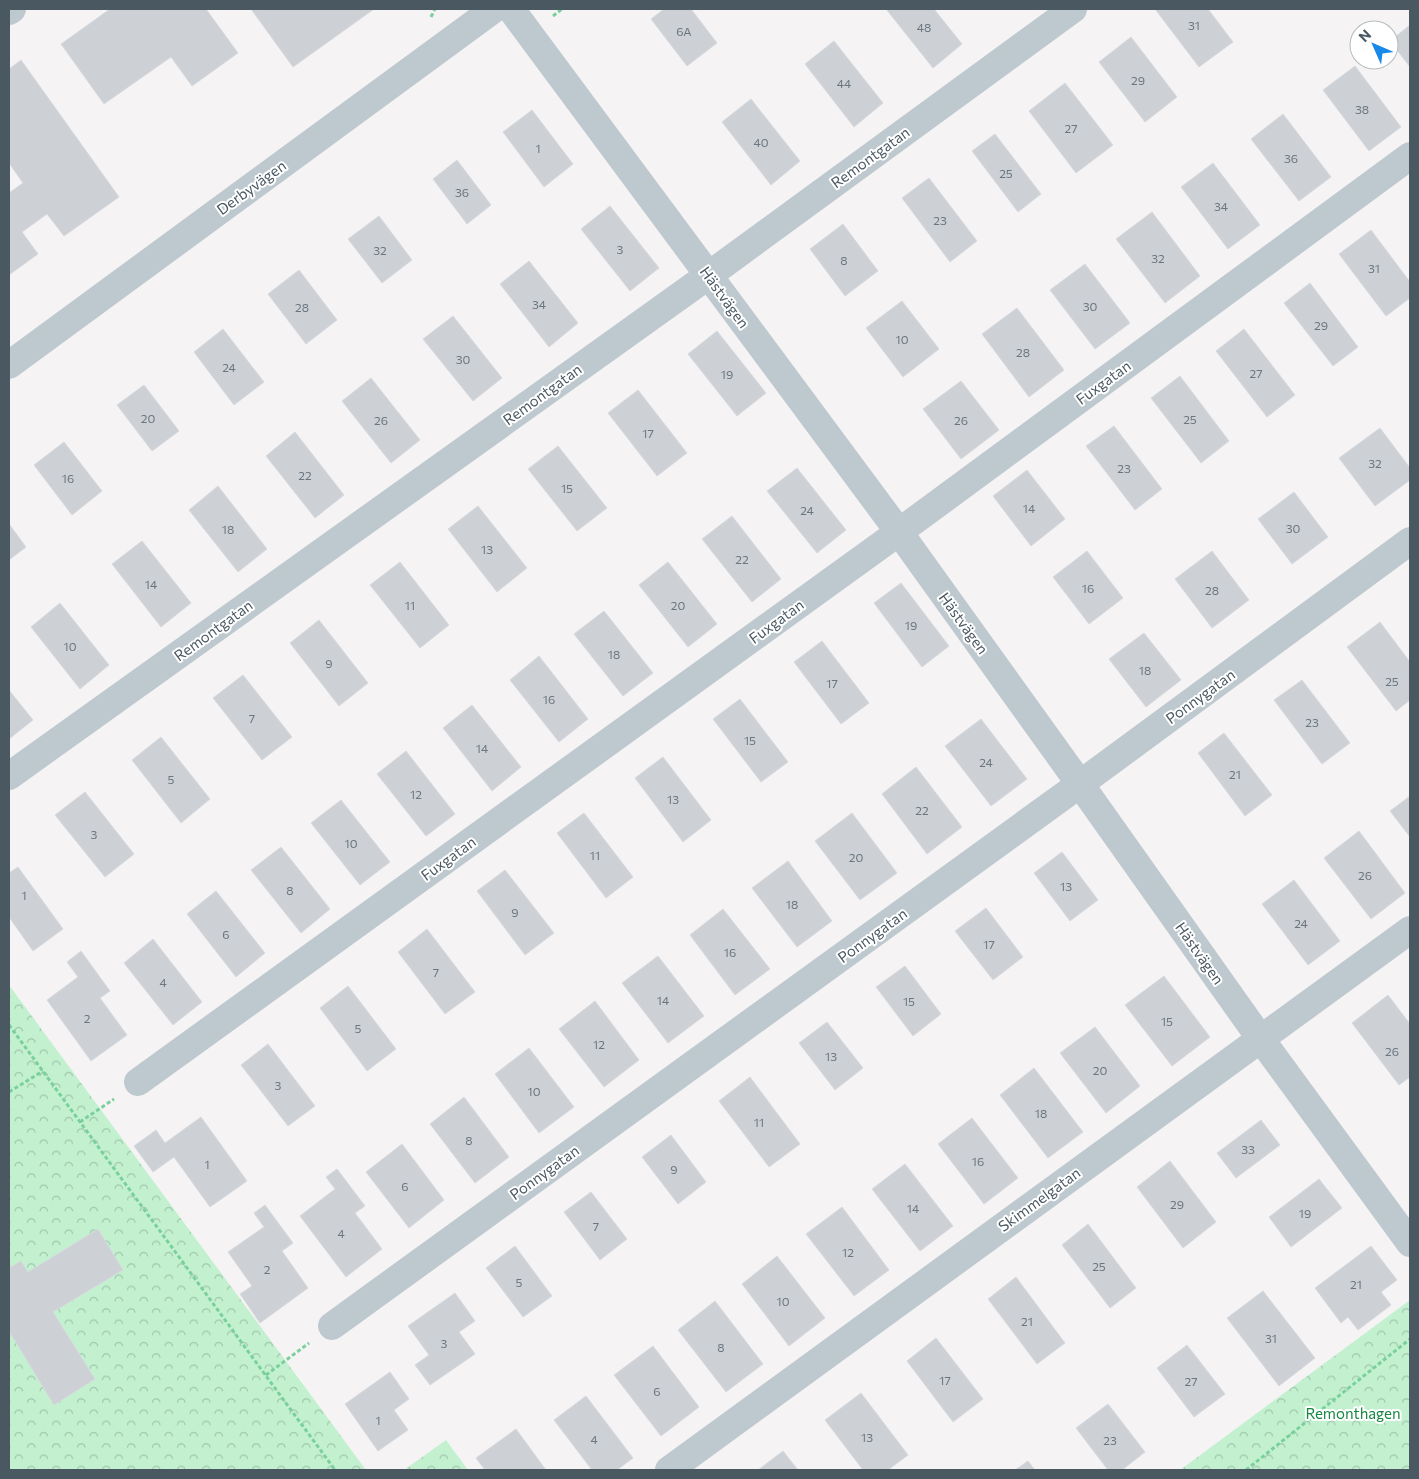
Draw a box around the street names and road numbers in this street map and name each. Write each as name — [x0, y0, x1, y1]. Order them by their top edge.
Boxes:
street label: Remontgatan — [827, 122, 913, 192]
street label: Derbyvägen — [213, 156, 289, 218]
street label: Hästvägen — [697, 263, 753, 331]
street label: Fuxgatan — [1072, 356, 1134, 408]
street label: Remontgatan — [499, 359, 585, 429]
street label: Hästvägen — [936, 589, 992, 657]
street label: Remontgatan — [170, 595, 256, 665]
street label: Fuxgatan — [745, 595, 807, 647]
street label: Ponnygatan — [1162, 665, 1238, 727]
street label: Fuxgatan — [417, 832, 479, 884]
street label: Ponnygatan — [834, 904, 910, 966]
street label: Hästvägen — [1172, 918, 1228, 988]
street label: Ponnygatan — [506, 1141, 582, 1203]
street label: Skimmelgatan — [994, 1163, 1084, 1235]

